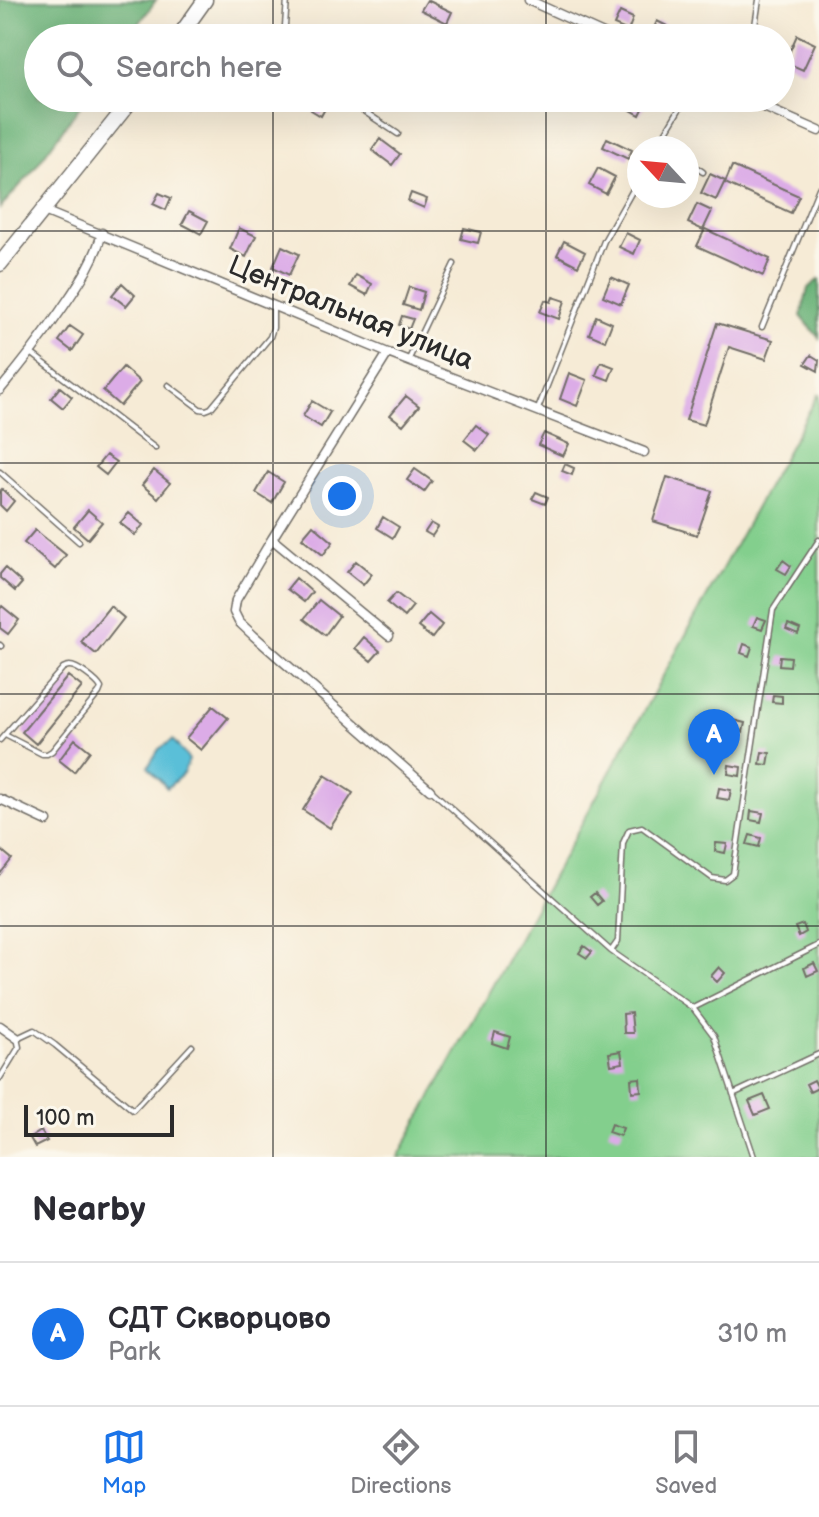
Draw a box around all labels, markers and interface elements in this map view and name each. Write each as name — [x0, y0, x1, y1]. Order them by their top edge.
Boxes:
search box — [24, 24, 795, 112]
icon: search — [52, 46, 96, 90]
text: Search here — [116, 50, 282, 86]
north arrow — [627, 136, 699, 208]
street label: Центральная улица — [224, 249, 479, 377]
your location — [322, 476, 362, 516]
pin: A — [688, 709, 740, 775]
scale bar — [24, 1101, 174, 1137]
text: 100 m — [36, 1105, 95, 1132]
text: Nearby — [32, 1189, 146, 1230]
text: СДТ Скворцово — [108, 1301, 331, 1337]
text: A — [50, 1319, 66, 1350]
text: 310 m — [717, 1319, 787, 1350]
text: Park — [108, 1337, 160, 1368]
tab: Map — [102, 1425, 146, 1500]
tab: Directions — [350, 1425, 451, 1500]
tab: Saved — [655, 1425, 717, 1500]

